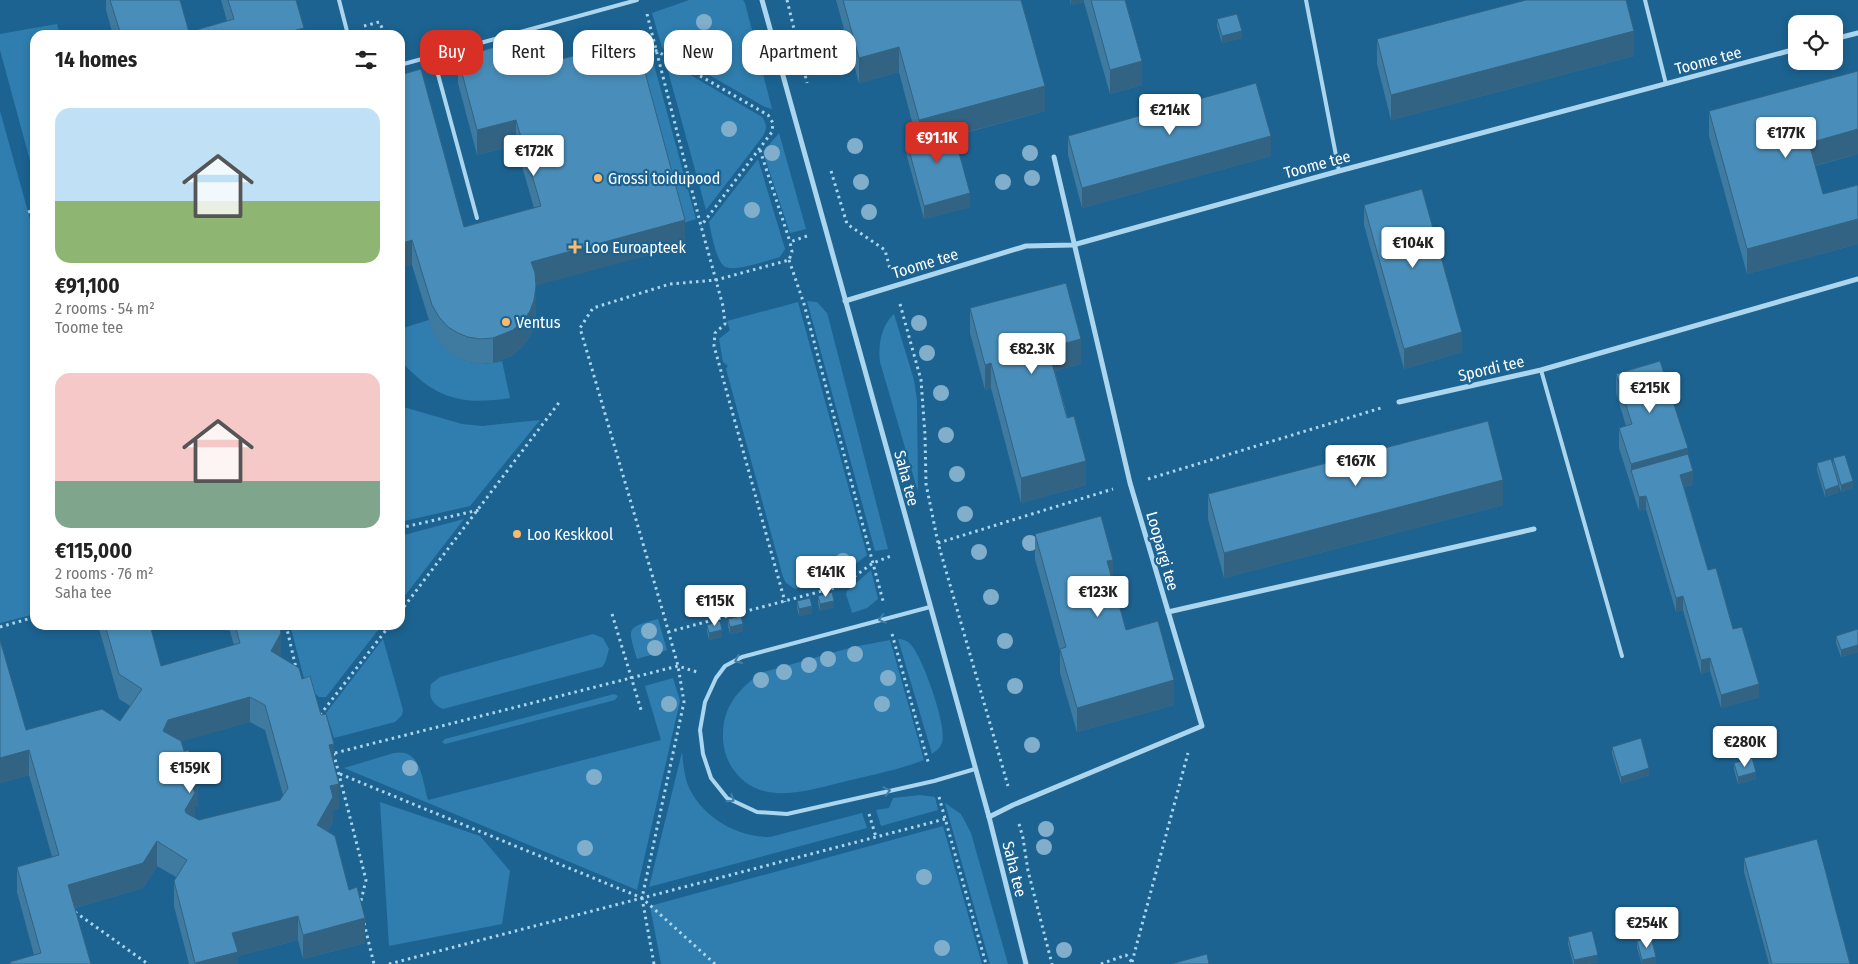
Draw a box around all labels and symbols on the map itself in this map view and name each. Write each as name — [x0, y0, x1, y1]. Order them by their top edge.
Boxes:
street label: Toome tee — [1673, 42, 1744, 78]
pin: €214K — [1135, 94, 1205, 136]
pin: €177K — [1751, 116, 1821, 159]
pin: €91.1K — [896, 121, 978, 164]
pin: €172K — [499, 134, 569, 177]
street label: Toome tee — [1282, 146, 1353, 182]
place label: Grossi toidupood — [608, 169, 720, 188]
marker: Grossi toidupood — [592, 172, 604, 184]
pin: €104K — [1378, 226, 1448, 269]
place label: Loo Euroapteek — [585, 238, 687, 257]
marker: Loo Euroapteek — [569, 241, 581, 253]
street label: Toome tee — [890, 244, 961, 283]
place label: Ventus — [516, 313, 561, 332]
marker: Ventus — [500, 316, 512, 328]
pin: €82.3K — [991, 332, 1073, 375]
street label: Spordi tee — [1456, 352, 1526, 385]
pin: €215K — [1615, 372, 1685, 414]
pin: €167K — [1321, 444, 1391, 487]
street label: Saha tee — [890, 448, 923, 508]
street label: Loopargi tee — [1142, 509, 1183, 593]
place label: Loo Keskkool — [527, 525, 613, 544]
marker: Loo Keskkool — [511, 528, 523, 540]
pin: €141K — [791, 556, 861, 598]
pin: €123K — [1063, 576, 1133, 618]
pin: €115K — [680, 584, 750, 627]
one-way arrow — [879, 613, 887, 623]
one-way arrow — [734, 653, 743, 663]
pin: €280K — [1710, 726, 1780, 768]
pin: €159K — [155, 752, 225, 794]
one-way arrow — [882, 786, 891, 797]
one-way arrow — [725, 793, 735, 802]
street label: Saha tee — [998, 839, 1031, 899]
pin: €254K — [1612, 906, 1682, 949]

